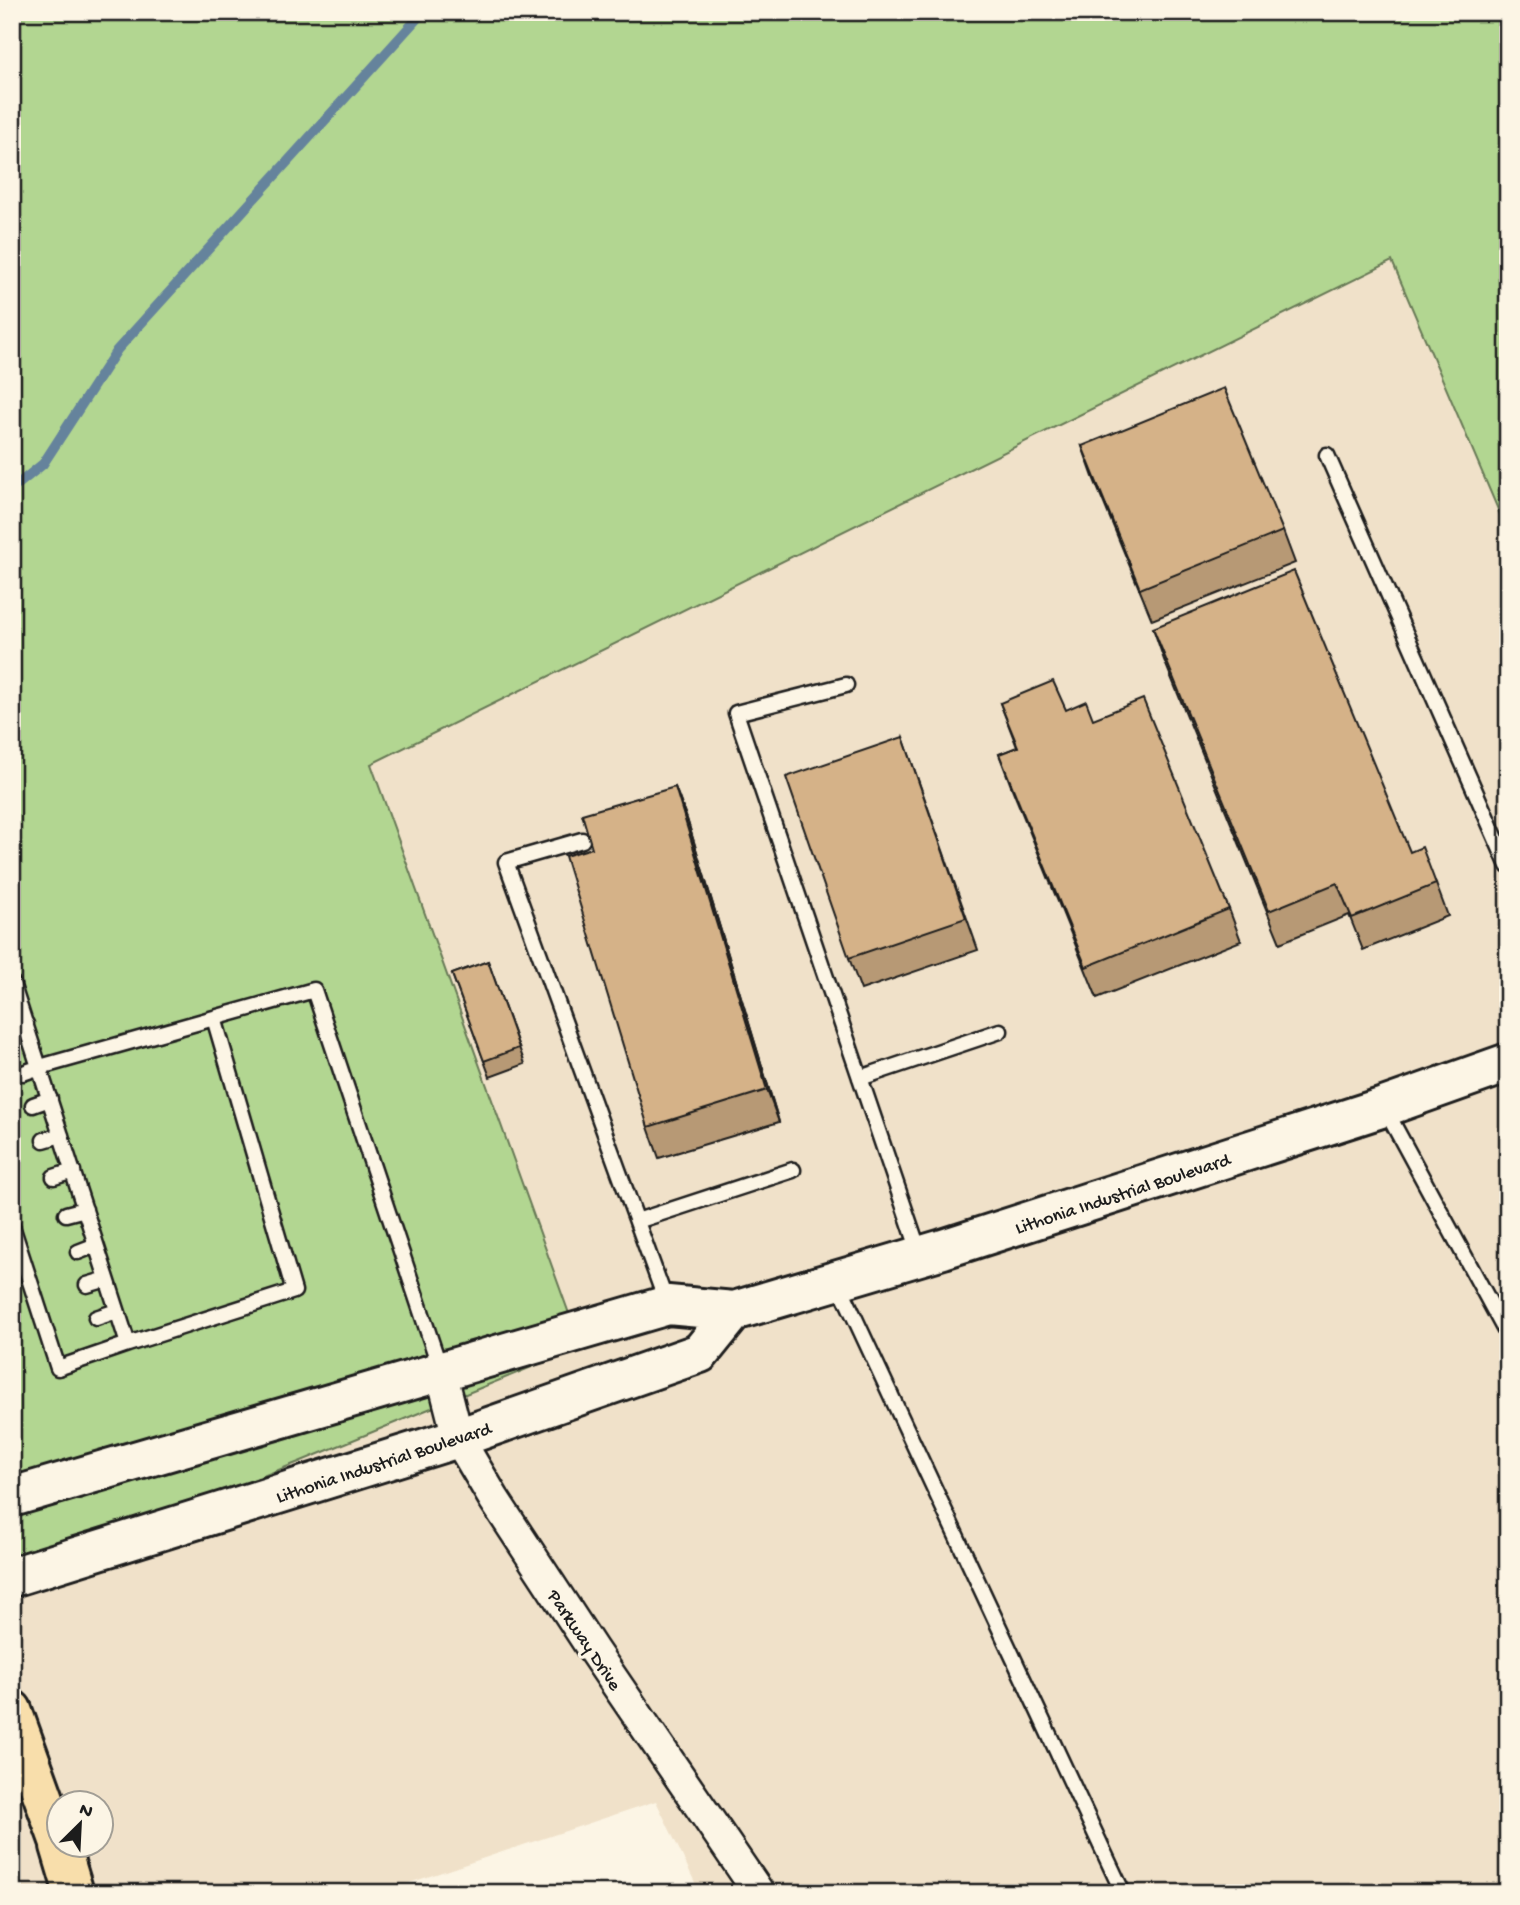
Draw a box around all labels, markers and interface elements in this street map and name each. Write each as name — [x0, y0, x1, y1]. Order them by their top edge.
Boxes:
street label: Lithonia Industrial Boulevard — [1013, 1149, 1235, 1241]
street label: Lithonia Industrial Boulevard — [274, 1418, 496, 1510]
street label: Parkway Drive — [540, 1585, 625, 1696]
north arrow — [46, 1790, 116, 1860]
text: N — [75, 1799, 96, 1825]

